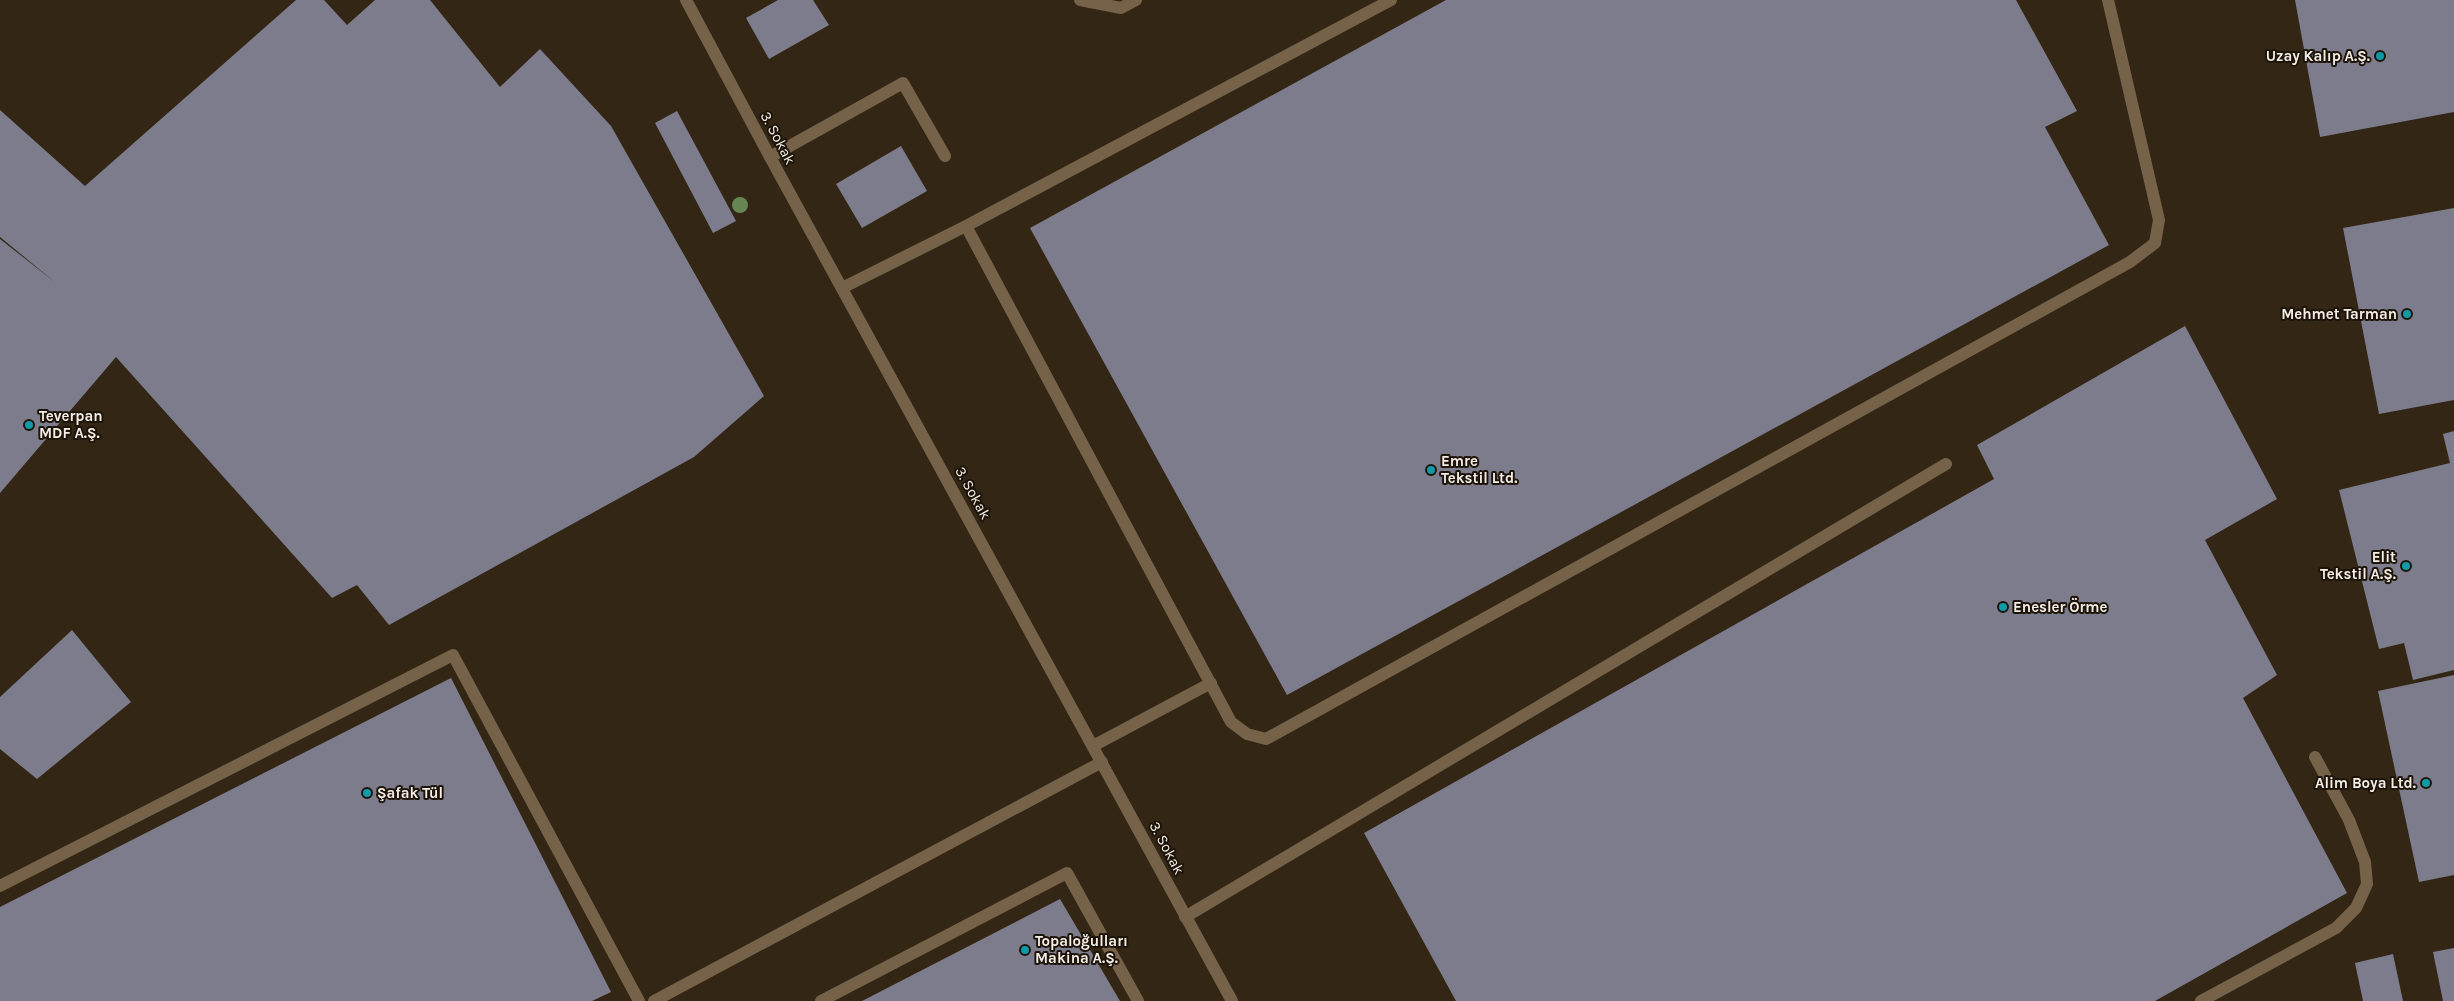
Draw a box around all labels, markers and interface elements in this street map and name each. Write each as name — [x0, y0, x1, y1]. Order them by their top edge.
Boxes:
place label: Uzay Kalıp A.Ş. — [2266, 47, 2370, 65]
marker: Uzay Kalıp A.Ş. — [2374, 50, 2386, 62]
street label: 3. Sokak — [757, 108, 799, 168]
place label: Mehmet Tarman — [2281, 305, 2397, 323]
marker: Mehmet Tarman — [2401, 308, 2413, 320]
place label: Teverpan MDF A.Ş. — [39, 407, 103, 442]
marker: Teverpan MDF A.Ş. — [23, 419, 35, 431]
place label: Emre Tekstil Ltd. — [1441, 452, 1517, 487]
street label: 3. Sokak — [951, 463, 995, 523]
marker: Emre Tekstil Ltd. — [1425, 464, 1437, 476]
place label: Elit Tekstil A.Ş. — [2320, 548, 2396, 583]
marker: Elit Tekstil A.Ş. — [2400, 560, 2412, 572]
place label: Enesler Örme — [2013, 597, 2108, 616]
marker: Enesler Örme — [1997, 601, 2009, 613]
place label: Alim Boya Ltd. — [2315, 774, 2416, 792]
marker: Alim Boya Ltd. — [2420, 777, 2432, 789]
place label: Şafak Tül — [377, 784, 443, 802]
marker: Şafak Tül — [361, 787, 373, 799]
street label: 3. Sokak — [1146, 818, 1188, 878]
place label: Topaloğulları Makina A.Ş. — [1035, 932, 1128, 967]
marker: Topaloğulları Makina A.Ş. — [1019, 944, 1031, 956]

